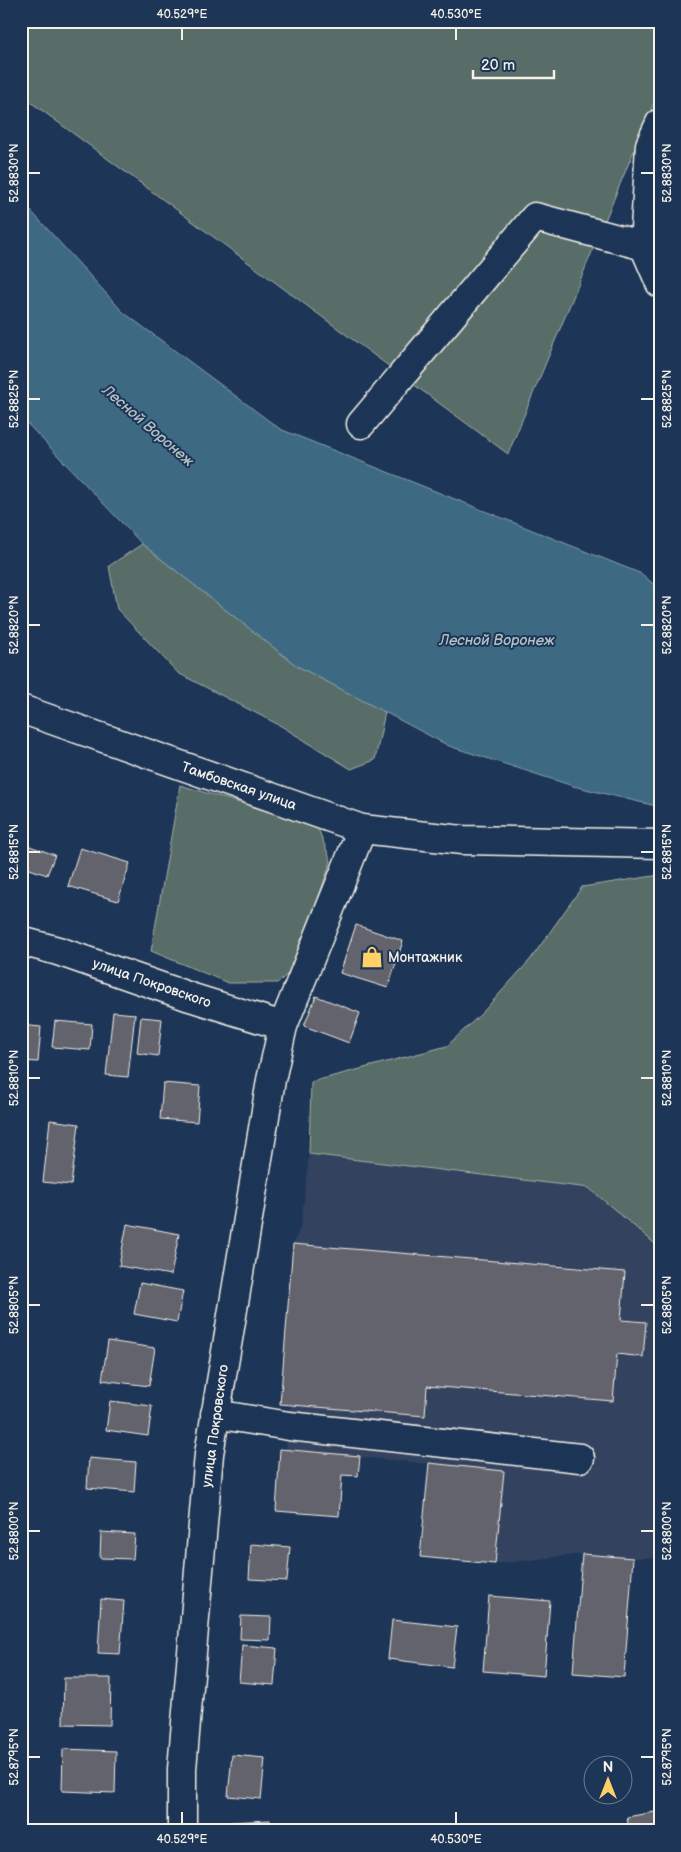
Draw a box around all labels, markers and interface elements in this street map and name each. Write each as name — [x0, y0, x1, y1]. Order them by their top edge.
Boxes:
text: 40.529°E — [156, 7, 208, 22]
text: 40.530°E — [430, 7, 482, 22]
scale bar — [473, 48, 555, 80]
text: 20 m — [481, 56, 515, 75]
text: 52.8830°N — [7, 143, 22, 203]
text: 52.8830°N — [660, 143, 675, 203]
text: 52.8825°N — [7, 370, 22, 428]
text: 52.8825°N — [660, 370, 675, 428]
water label: Лесной Воронеж — [98, 380, 198, 471]
text: 52.8820°N — [7, 596, 22, 654]
text: 52.8820°N — [660, 596, 675, 654]
water label: Лесной Воронеж — [438, 631, 555, 650]
street label: Тамбовская улица — [179, 758, 299, 814]
text: 52.8815°N — [7, 824, 22, 880]
text: 52.8815°N — [660, 824, 675, 880]
shop icon: Монтажник — [359, 944, 385, 970]
place label: Монтажник — [388, 949, 463, 966]
street label: улица Покровского — [91, 955, 213, 1011]
text: 52.8810°N — [7, 1050, 22, 1106]
text: 52.8810°N — [660, 1050, 675, 1106]
text: 52.8805°N — [7, 1276, 22, 1334]
text: 52.8805°N — [660, 1276, 675, 1334]
street label: улица Покровского — [198, 1363, 232, 1489]
text: 52.8800°N — [7, 1502, 22, 1560]
text: 52.8800°N — [660, 1502, 675, 1560]
text: 52.8795°N — [7, 1728, 22, 1786]
text: 52.8795°N — [660, 1728, 675, 1786]
north arrow — [584, 1754, 634, 1804]
text: N — [603, 1759, 613, 1776]
text: 40.529°E — [156, 1832, 208, 1847]
text: 40.530°E — [430, 1832, 482, 1847]

